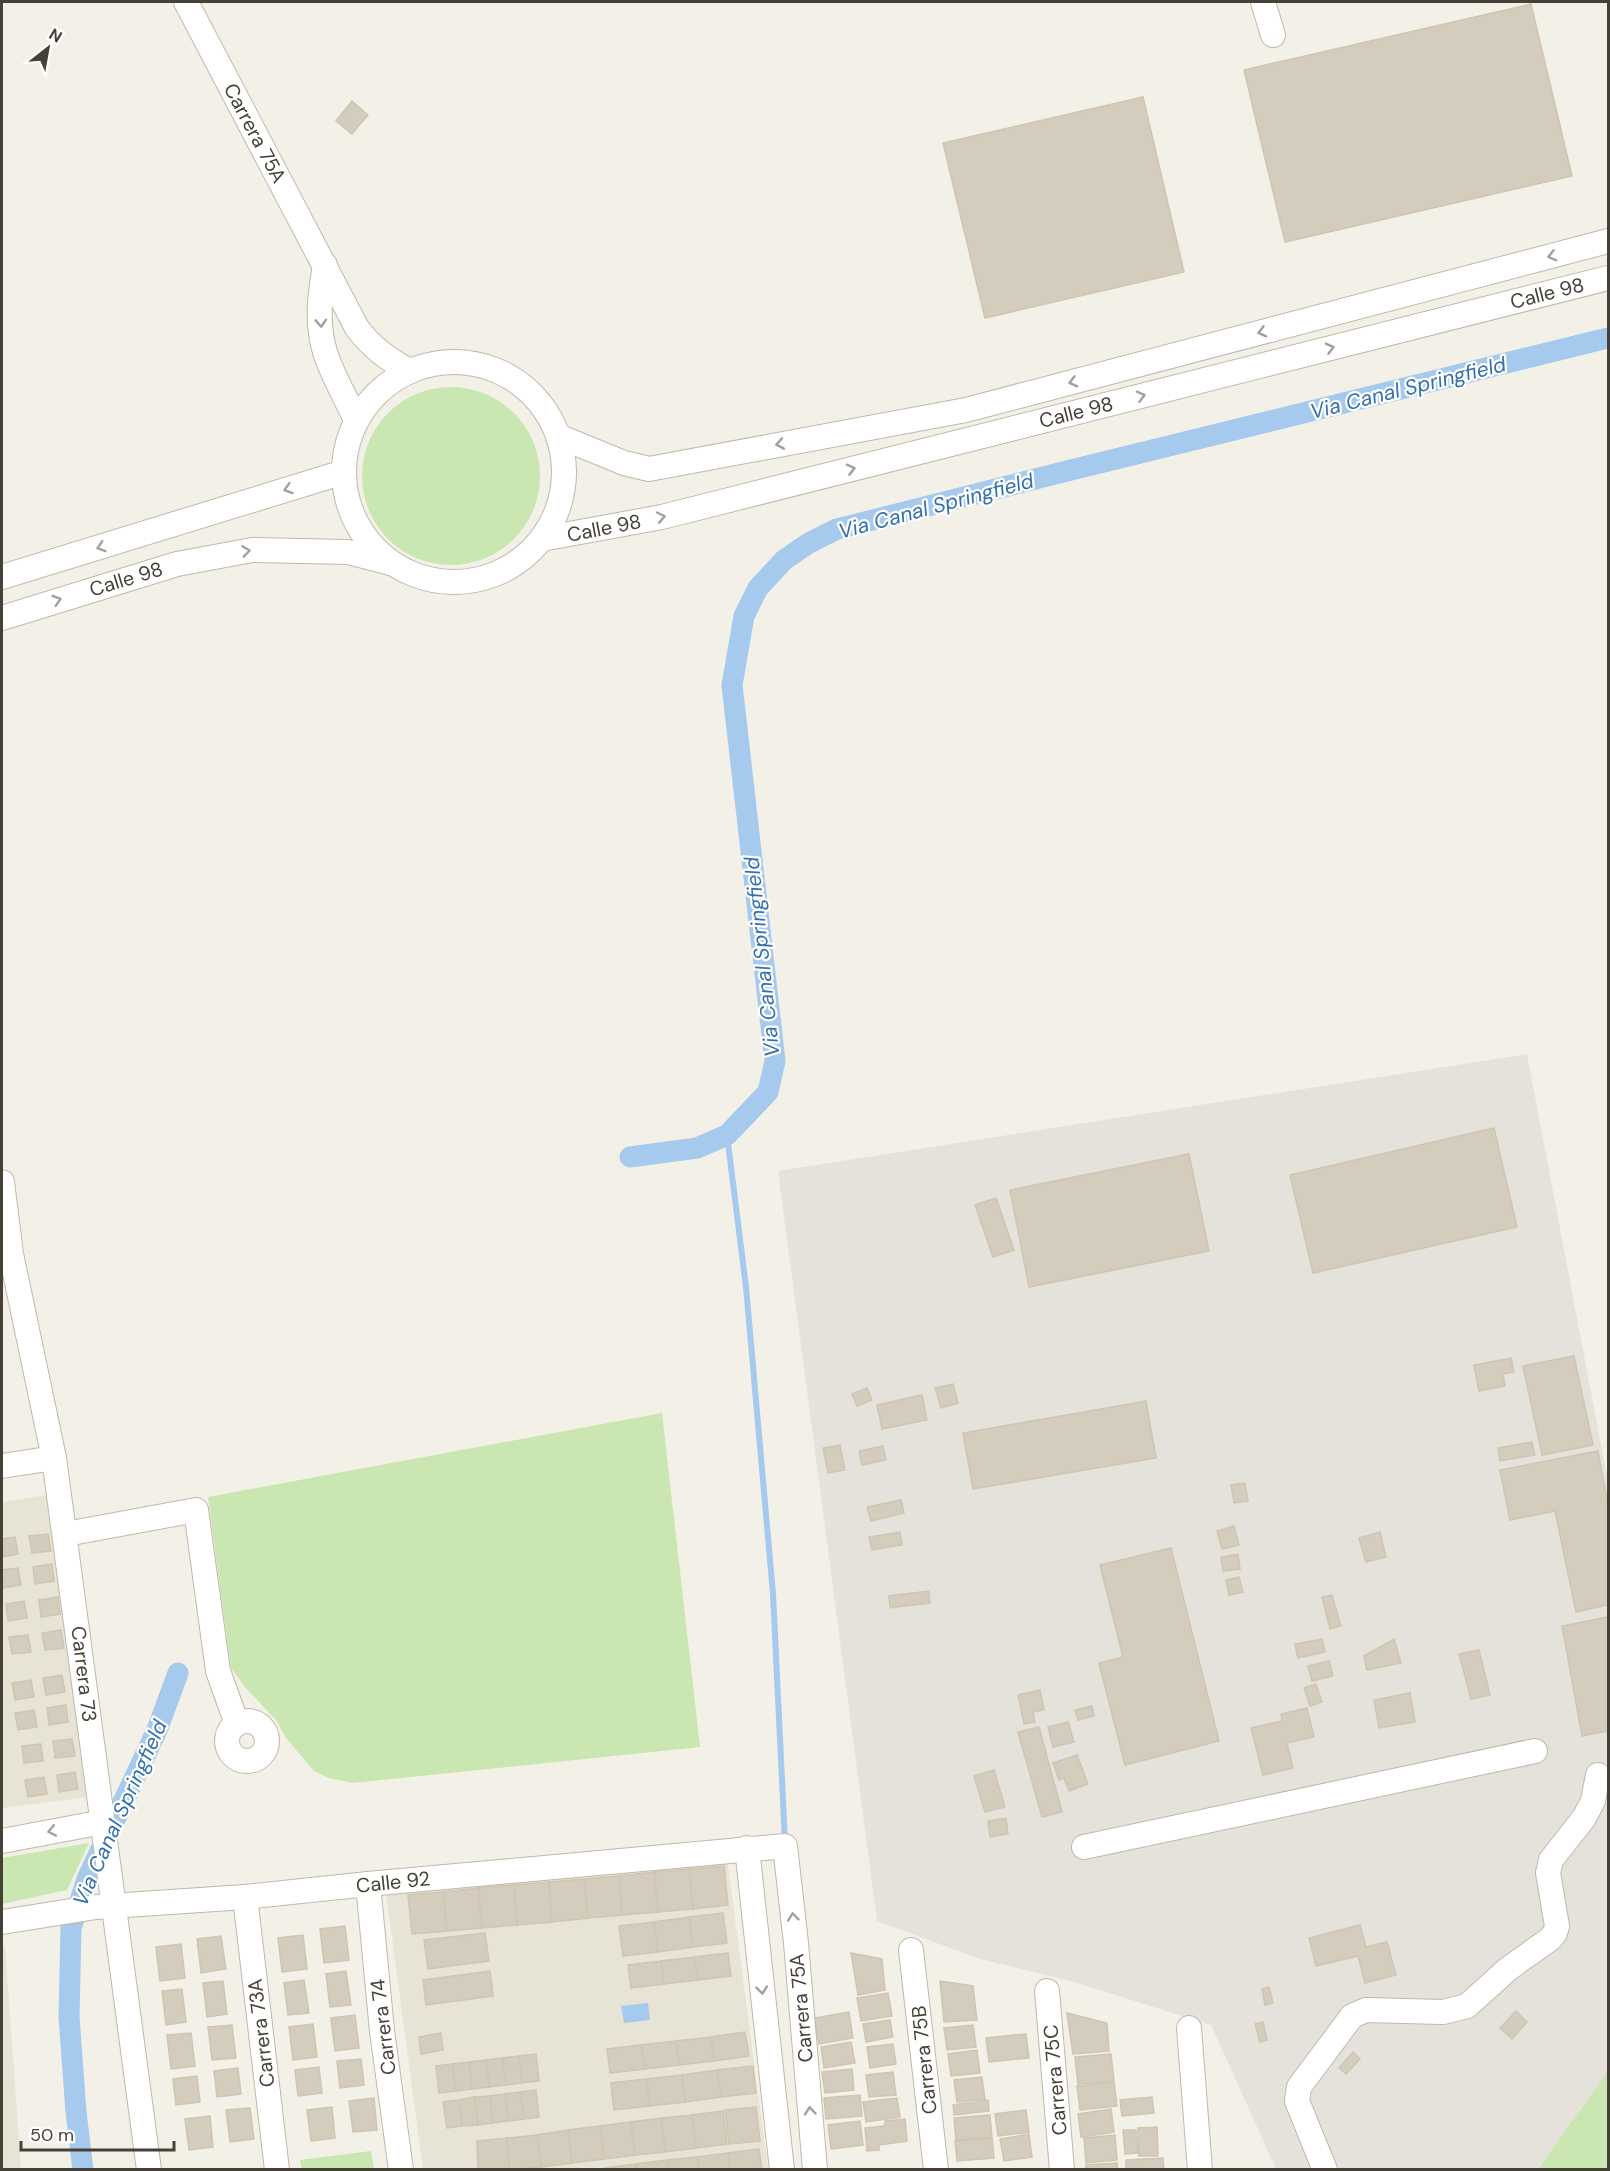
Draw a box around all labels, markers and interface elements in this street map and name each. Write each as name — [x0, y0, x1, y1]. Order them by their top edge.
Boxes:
north arrow — [18, 18, 78, 78]
text: N — [45, 24, 66, 48]
street label: Carrera 75A — [218, 79, 292, 187]
one-way arrow — [1547, 248, 1557, 261]
street label: Calle 98 — [1507, 271, 1587, 315]
one-way arrow — [314, 319, 327, 328]
one-way arrow — [1257, 325, 1268, 337]
one-way arrow — [1325, 343, 1335, 356]
water label: Via Canal Springfield — [1307, 350, 1510, 426]
one-way arrow — [1068, 374, 1078, 387]
street label: Calle 98 — [1036, 390, 1116, 434]
one-way arrow — [1136, 390, 1146, 403]
one-way arrow — [775, 437, 785, 450]
one-way arrow — [845, 464, 855, 477]
water label: Via Canal Springfield — [835, 466, 1038, 546]
one-way arrow — [283, 482, 294, 495]
street label: Calle 98 — [565, 508, 643, 548]
one-way arrow — [656, 511, 666, 524]
one-way arrow — [96, 539, 107, 552]
one-way arrow — [241, 546, 250, 558]
street label: Calle 98 — [86, 556, 166, 602]
one-way arrow — [51, 595, 62, 608]
water label: Via Canal Springfield — [737, 855, 786, 1058]
street label: Carrera 73 — [65, 1624, 103, 1724]
water label: Via Canal Springfield — [66, 1715, 174, 1911]
one-way arrow — [48, 1824, 58, 1837]
street label: Calle 92 — [355, 1865, 431, 1899]
one-way arrow — [787, 1912, 800, 1922]
street label: Carrera 75A — [783, 1952, 819, 2064]
street label: Carrera 73A — [241, 1977, 281, 2089]
street label: Carrera 74 — [364, 1978, 402, 2076]
one-way arrow — [755, 1985, 768, 1994]
street label: Carrera 75B — [905, 2004, 943, 2116]
street label: Carrera 75C — [1037, 2023, 1073, 2137]
one-way arrow — [804, 2107, 817, 2116]
scale bar — [21, 2114, 174, 2152]
text: 50 m — [30, 2123, 74, 2147]

